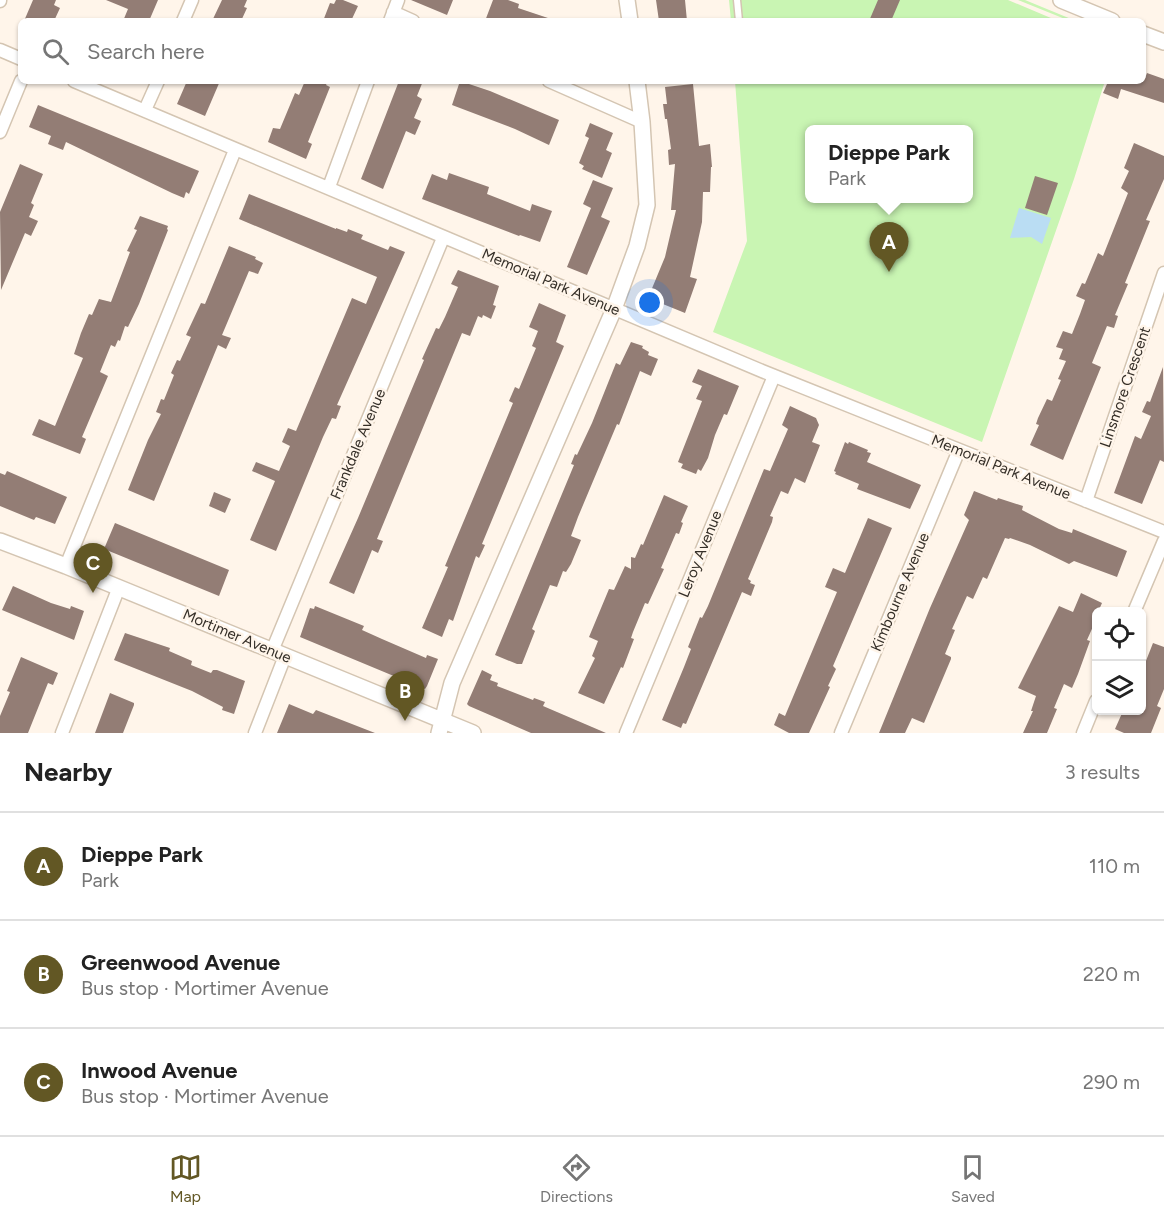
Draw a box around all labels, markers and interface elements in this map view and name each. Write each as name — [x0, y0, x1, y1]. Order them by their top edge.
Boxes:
search box — [18, 18, 1146, 84]
icon: search — [39, 35, 72, 68]
text: Search here — [87, 38, 205, 65]
popup — [805, 125, 973, 203]
text: Dieppe Park — [828, 139, 950, 166]
text: Park — [828, 166, 866, 190]
pin: A — [870, 222, 908, 272]
street label: Memorial Park Avenue — [479, 245, 623, 319]
your location — [635, 288, 664, 317]
street label: Linsmore Crescent — [1096, 324, 1154, 450]
street label: Frankdale Avenue — [327, 386, 389, 502]
street label: Memorial Park Avenue — [929, 431, 1073, 503]
street label: Leroy Avenue — [674, 508, 726, 600]
street label: Kimbourne Avenue — [867, 530, 933, 654]
pin: C — [74, 544, 112, 593]
street label: Mortimer Avenue — [180, 605, 294, 667]
map controls — [1092, 607, 1146, 715]
button: locate — [1092, 607, 1146, 661]
button: layers — [1092, 661, 1146, 715]
pin: B — [386, 672, 424, 721]
text: Nearby — [24, 756, 112, 788]
text: 3 results — [1065, 760, 1140, 784]
text: Dieppe Park — [81, 841, 203, 868]
text: A — [36, 854, 51, 878]
text: 110 m — [1089, 854, 1140, 878]
text: Park — [81, 868, 119, 892]
text: Greenwood Avenue — [81, 949, 280, 976]
text: B — [37, 962, 50, 986]
text: 220 m — [1083, 962, 1140, 986]
text: Bus stop · Mortimer Avenue — [81, 976, 329, 1000]
text: Inwood Avenue — [81, 1057, 238, 1084]
text: C — [36, 1070, 51, 1094]
text: 290 m — [1083, 1070, 1140, 1094]
text: Bus stop · Mortimer Avenue — [81, 1084, 329, 1108]
tab: Map — [169, 1151, 202, 1206]
tab: Directions — [540, 1151, 613, 1206]
tab: Saved — [951, 1151, 995, 1206]

